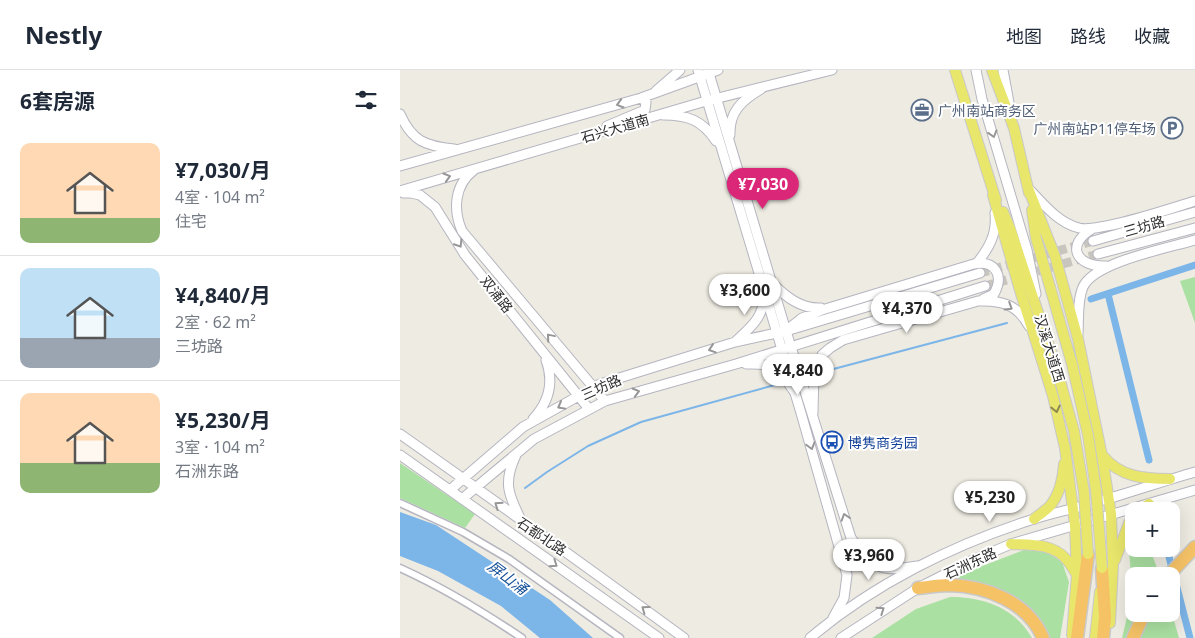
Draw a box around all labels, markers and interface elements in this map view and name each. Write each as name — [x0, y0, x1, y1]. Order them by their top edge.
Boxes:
text: Nestly — [25, 18, 102, 51]
text: 地图 — [1006, 24, 1042, 48]
text: 路线 — [1070, 24, 1106, 48]
text: 收藏 — [1134, 24, 1170, 48]
icon: filters — [352, 86, 380, 114]
text: 6套房源 — [20, 87, 95, 115]
one-way arrow — [616, 98, 625, 109]
office icon: 广州南站商务区 — [910, 98, 934, 122]
place label: 广州南站商务区 — [938, 101, 1036, 120]
street label: 石兴大道南 — [579, 109, 651, 147]
parking icon: 广州南站P11停车场 — [1160, 116, 1184, 140]
place label: 广州南站P11停车场 — [1034, 119, 1156, 138]
one-way arrow — [987, 129, 997, 138]
text: ¥7,030/月 — [175, 156, 271, 184]
icon: home — [60, 163, 120, 223]
pin: ¥7,030 — [722, 168, 804, 210]
one-way arrow — [442, 173, 450, 183]
text: ¥7,030 — [738, 173, 788, 195]
text: 4室 · 104 m² — [175, 186, 265, 208]
text: 住宅 — [175, 210, 207, 232]
street label: 三坊路 — [1121, 211, 1167, 241]
one-way arrow — [452, 239, 462, 248]
street label: 双涌路 — [477, 272, 517, 316]
pin: ¥3,600 — [704, 274, 786, 316]
text: ¥3,600 — [720, 279, 770, 301]
text: ¥4,840/月 — [175, 281, 271, 309]
icon: home — [60, 288, 120, 348]
pin: ¥4,370 — [866, 292, 948, 334]
text: ¥4,370 — [882, 297, 932, 319]
one-way arrow — [1004, 300, 1013, 310]
text: 2室 · 62 m² — [175, 311, 256, 333]
street label: 汉溪大道西 — [1031, 312, 1069, 384]
one-way arrow — [547, 334, 556, 343]
text: 三坊路 — [175, 335, 223, 357]
one-way arrow — [708, 343, 716, 353]
pin: ¥4,840 — [757, 354, 839, 396]
text: ¥4,840 — [773, 359, 823, 381]
street label: 三坊路 — [578, 370, 624, 404]
one-way arrow — [631, 387, 640, 398]
one-way arrow — [557, 400, 566, 410]
one-way arrow — [1050, 405, 1061, 414]
text: ¥5,230/月 — [175, 406, 271, 434]
icon: home — [60, 413, 120, 473]
bus stop icon: 博隽商务园 — [820, 430, 844, 454]
place label: 博隽商务园 — [848, 433, 918, 452]
text: 3室 · 104 m² — [175, 436, 265, 458]
one-way arrow — [805, 442, 815, 450]
text: 石洲东路 — [175, 460, 239, 482]
pin: ¥5,230 — [949, 480, 1031, 523]
text: ¥5,230 — [965, 486, 1015, 508]
one-way arrow — [494, 502, 504, 511]
map controls — [1125, 502, 1180, 622]
button: + — [1125, 502, 1180, 557]
street label: 石都北路 — [513, 512, 571, 560]
one-way arrow — [841, 514, 851, 522]
pin: ¥3,960 — [828, 538, 910, 581]
street label: 石洲东路 — [941, 543, 999, 583]
text: ¥3,960 — [844, 544, 894, 566]
water label: 屏山涌 — [484, 555, 534, 600]
one-way arrow — [548, 558, 558, 567]
button: − — [1125, 567, 1180, 622]
one-way arrow — [641, 606, 651, 615]
one-way arrow — [876, 607, 885, 617]

